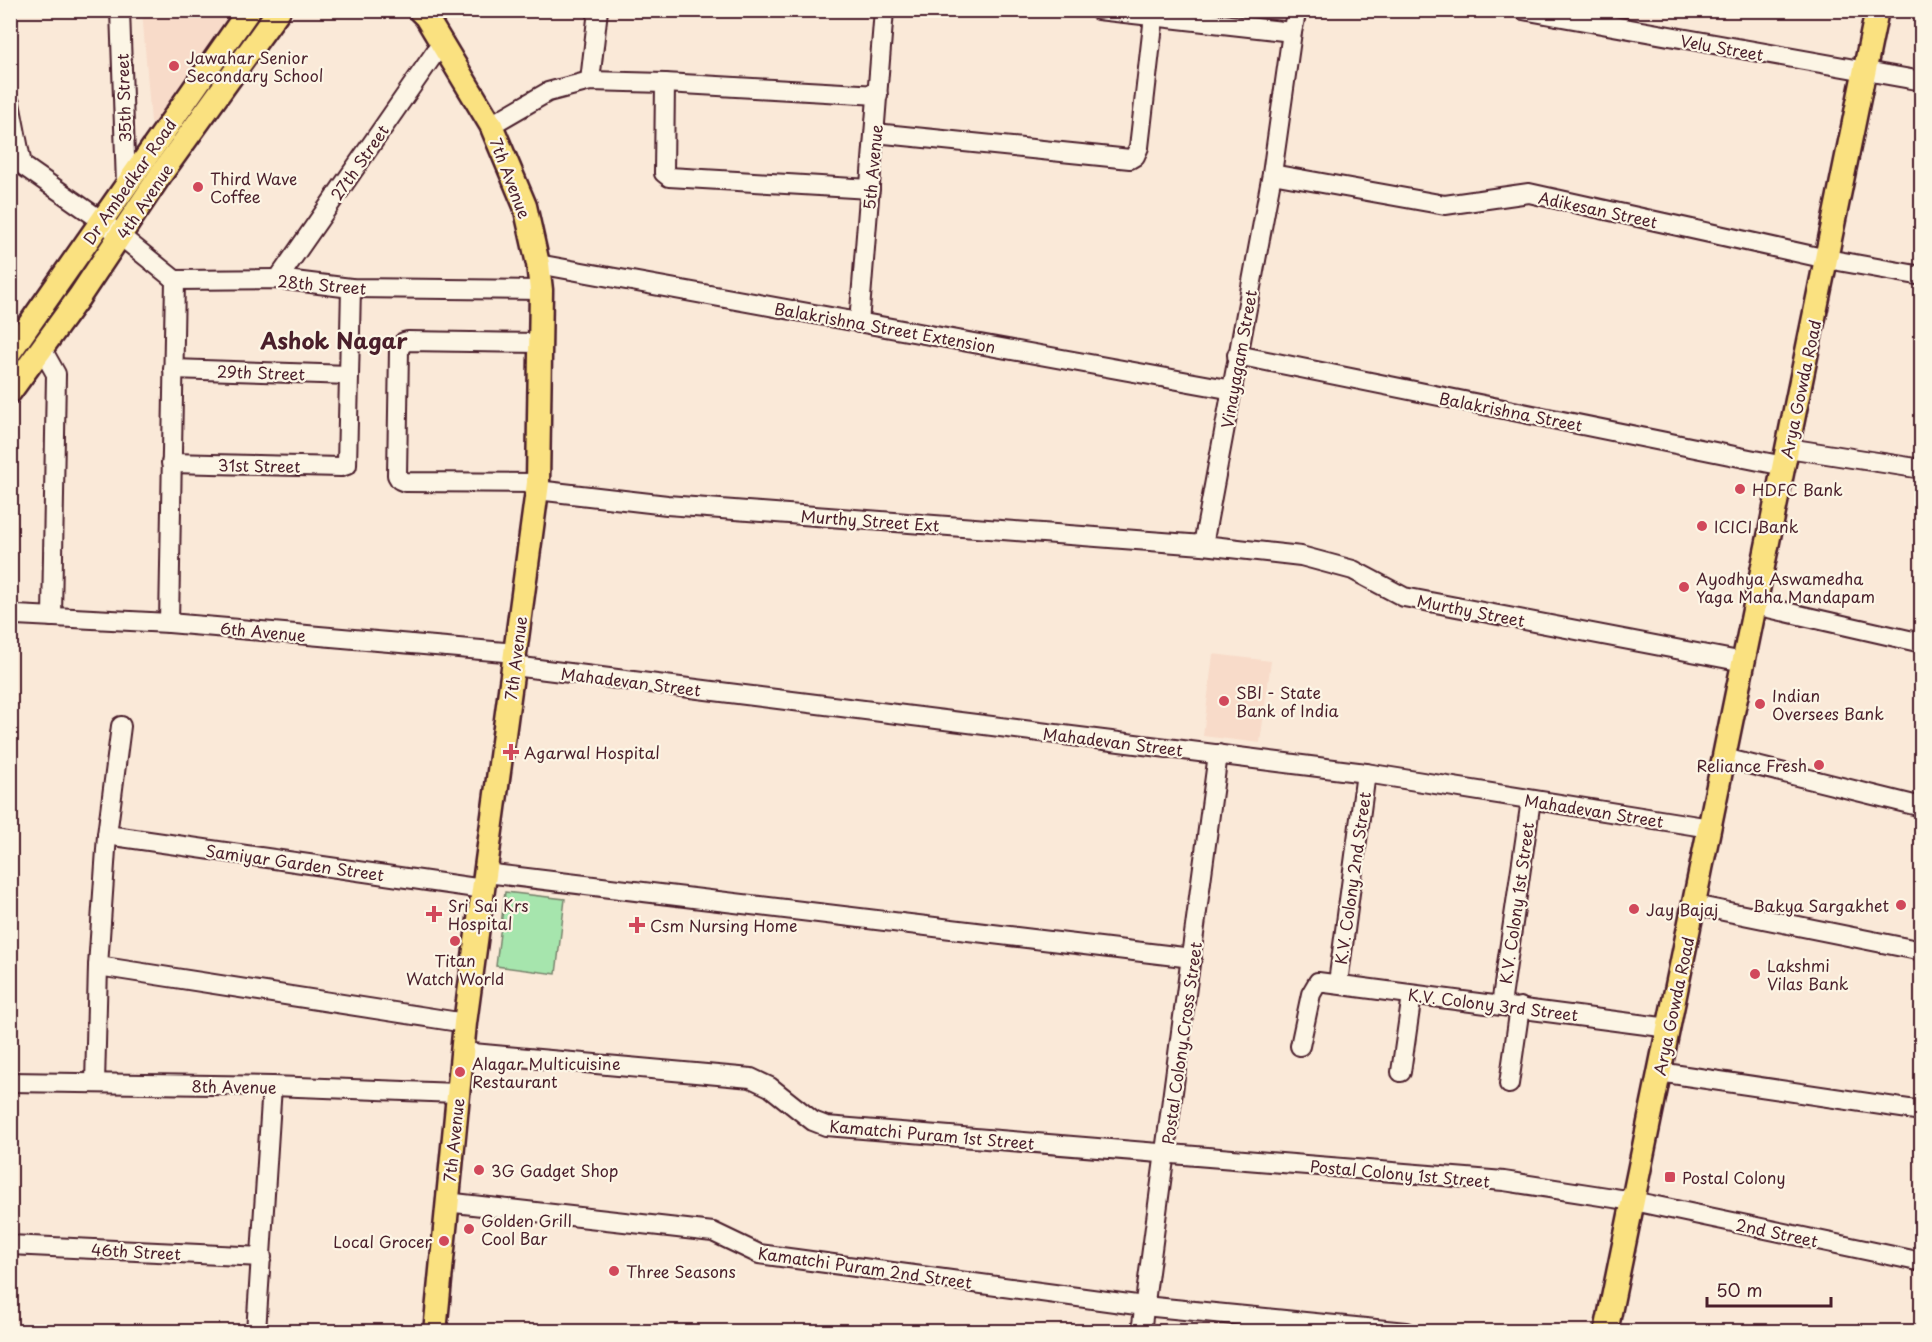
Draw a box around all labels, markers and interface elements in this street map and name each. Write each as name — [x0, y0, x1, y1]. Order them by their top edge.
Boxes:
street label: Velu Street — [1678, 28, 1766, 66]
place label: Jawahar Senior Secondary School — [186, 45, 323, 87]
street label: 35th Street — [109, 53, 137, 143]
marker: Jawahar Senior Secondary School — [167, 59, 181, 73]
street label: Dr Ambedkar Road — [77, 113, 181, 249]
street label: 27th Street — [324, 119, 394, 205]
street label: 5th Avenue — [856, 123, 888, 211]
street label: 7th Avenue — [485, 134, 537, 222]
street label: 4th Avenue — [110, 158, 178, 243]
place label: Third Wave Coffee — [210, 166, 297, 208]
marker: Third Wave Coffee — [191, 180, 205, 194]
street label: Adikesan Street — [1536, 185, 1660, 233]
street label: 28th Street — [277, 268, 368, 300]
street label: Vinayagam Street — [1214, 287, 1262, 430]
street label: Balakrishna Street Extension — [773, 296, 997, 358]
street label: Arya Gowda Road — [1774, 317, 1826, 461]
district label: Ashok Nagar — [259, 323, 408, 356]
street label: 29th Street — [217, 358, 306, 386]
street label: Balakrishna Street — [1437, 385, 1585, 437]
street label: 31st Street — [217, 452, 301, 478]
place label: HDFC Bank — [1752, 477, 1843, 501]
marker: HDFC Bank — [1733, 482, 1747, 496]
street label: Murthy Street Ext — [800, 503, 940, 537]
place label: ICICI Bank — [1714, 514, 1799, 538]
marker: ICICI Bank — [1695, 519, 1709, 533]
place label: Ayodhya Aswamedha Yaga Maha Mandapam — [1696, 566, 1875, 608]
marker: Ayodhya Aswamedha Yaga Maha Mandapam — [1677, 580, 1691, 594]
street label: Murthy Street — [1415, 588, 1527, 632]
street label: 7th Avenue — [498, 614, 532, 701]
street label: 6th Avenue — [219, 615, 307, 647]
street label: Mahadevan Street — [560, 661, 703, 702]
place label: SBI - State Bank of India — [1236, 680, 1339, 722]
place label: Indian Oversees Bank — [1772, 683, 1884, 725]
marker: SBI - State Bank of India — [1217, 694, 1231, 708]
marker: Indian Oversees Bank — [1753, 697, 1767, 711]
street label: Mahadevan Street — [1042, 721, 1185, 762]
place label: Agarwal Hospital — [524, 740, 660, 764]
marker: Agarwal Hospital — [502, 743, 520, 761]
place label: Reliance Fresh — [1696, 753, 1807, 777]
marker: Reliance Fresh — [1812, 758, 1826, 772]
street label: Mahadevan Street — [1523, 787, 1666, 833]
street label: K.V. Colony 2nd Street — [1328, 790, 1376, 966]
street label: K.V. Colony 1st Street — [1493, 820, 1539, 985]
street label: Samiyar Garden Street — [204, 838, 386, 886]
place label: Sri Sai Krs Hospital — [448, 893, 528, 935]
place label: Bakya Sargakhet — [1753, 893, 1889, 917]
place label: Jay Bajaj — [1646, 897, 1718, 921]
marker: Bakya Sargakhet — [1894, 898, 1908, 912]
marker: Jay Bajaj — [1627, 902, 1641, 916]
marker: Sri Sai Krs Hospital — [425, 905, 443, 923]
place label: Csm Nursing Home — [650, 913, 798, 937]
marker: Csm Nursing Home — [628, 916, 646, 934]
marker: Titan Watch World — [448, 934, 462, 948]
street label: Arya Gowda Road — [1647, 934, 1699, 1078]
street label: Postal Colony Cross Street — [1155, 940, 1207, 1146]
place label: Titan Watch World — [406, 948, 504, 990]
place label: Lakshmi Vilas Bank — [1767, 953, 1849, 995]
marker: Lakshmi Vilas Bank — [1748, 967, 1762, 981]
street label: K.V. Colony 3rd Street — [1407, 982, 1580, 1026]
place label: Alagar Multicuisine Restaurant — [472, 1051, 621, 1093]
marker: Alagar Multicuisine Restaurant — [453, 1065, 467, 1079]
street label: 8th Avenue — [191, 1073, 277, 1099]
street label: 7th Avenue — [437, 1097, 469, 1183]
street label: Kamatchi Puram 1st Street — [829, 1113, 1036, 1155]
street label: Postal Colony 1st Street — [1309, 1153, 1491, 1193]
place label: 3G Gadget Shop — [491, 1158, 618, 1182]
marker: 3G Gadget Shop — [472, 1163, 486, 1177]
place label: Postal Colony — [1682, 1165, 1785, 1189]
marker: Postal Colony — [1663, 1170, 1677, 1184]
place label: Golden Grill Cool Bar — [481, 1208, 572, 1250]
street label: 2nd Street — [1734, 1212, 1821, 1252]
marker: Golden Grill Cool Bar — [462, 1222, 476, 1236]
place label: Local Grocer — [333, 1229, 433, 1253]
marker: Local Grocer — [437, 1234, 451, 1248]
street label: 46th Street — [90, 1237, 182, 1265]
street label: Kamatchi Puram 2nd Street — [756, 1240, 974, 1294]
place label: Three Seasons — [626, 1259, 736, 1283]
marker: Three Seasons — [607, 1264, 621, 1278]
scale bar — [1707, 1270, 1832, 1308]
text: 50 m — [1716, 1276, 1763, 1303]

